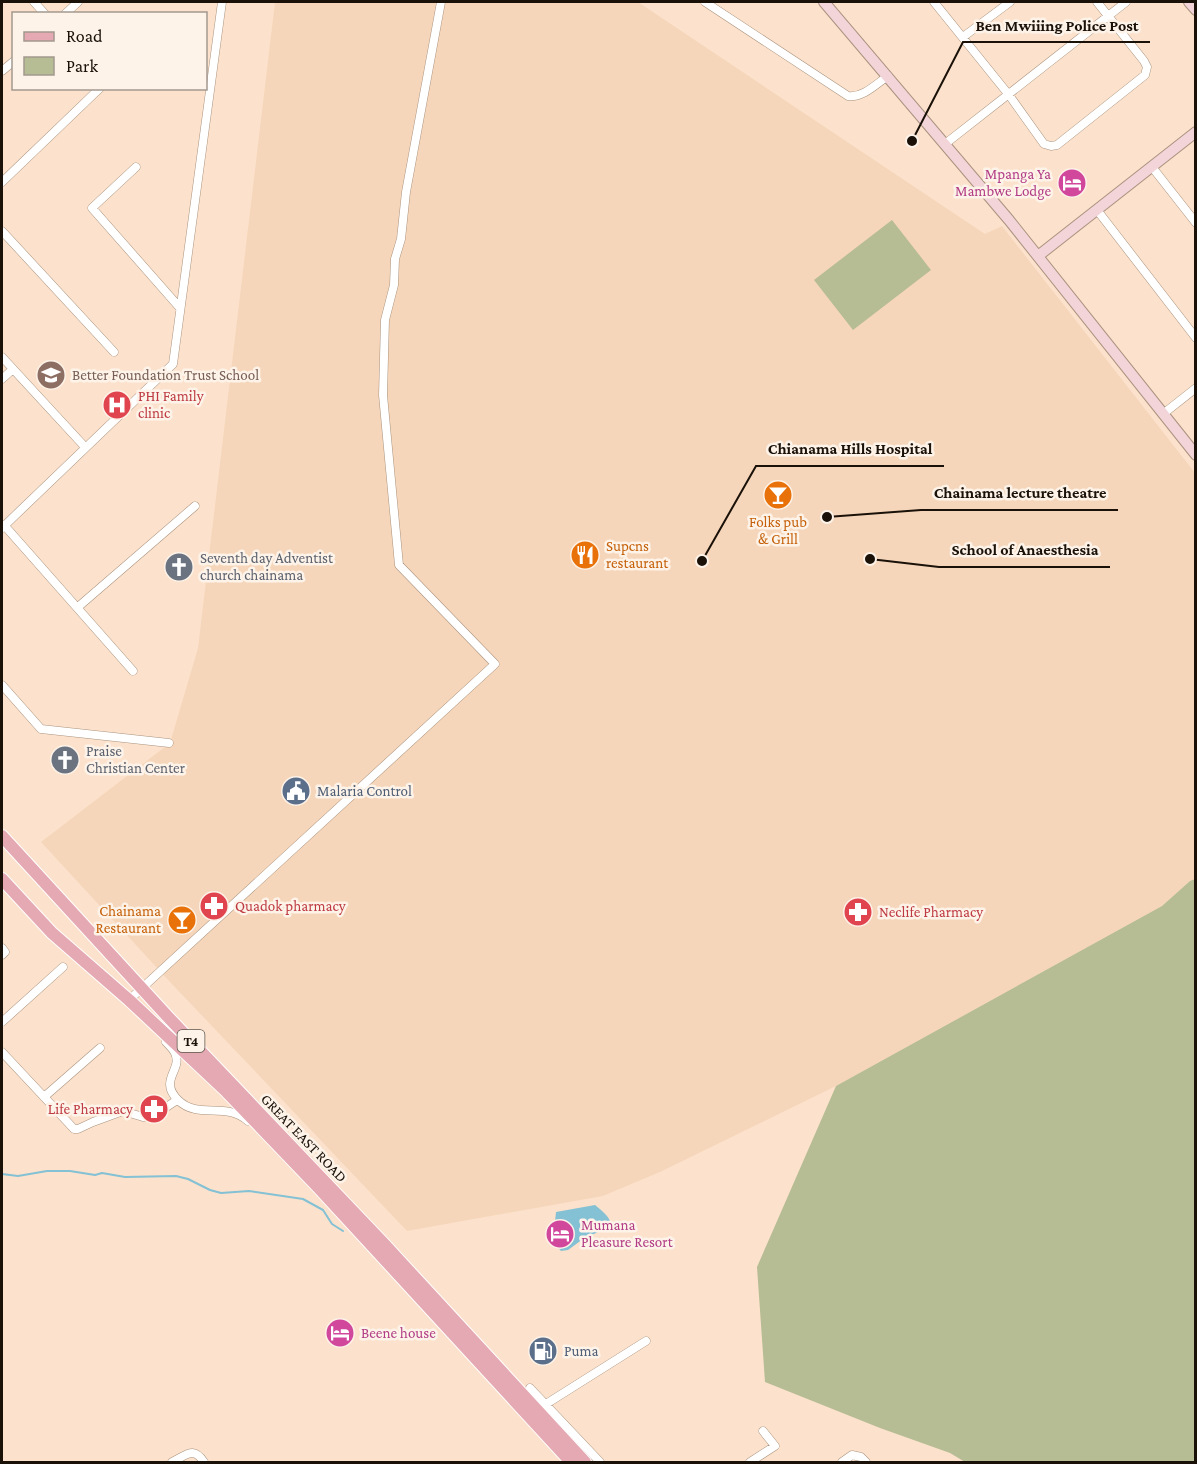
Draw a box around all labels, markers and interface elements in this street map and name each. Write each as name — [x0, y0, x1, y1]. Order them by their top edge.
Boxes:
callout: Ben Mwiiing Police Post — [963, 8, 1150, 42]
legend — [12, 12, 207, 90]
text: Ben Mwiiing Police Post — [975, 17, 1139, 34]
text: Road — [66, 26, 103, 46]
text: Park — [66, 56, 98, 76]
place label: Mpanga Ya Mambwe Lodge — [955, 166, 1051, 200]
hotel icon: Mpanga Ya Mambwe Lodge — [1056, 167, 1088, 199]
school or university icon: Better Foundation Trust School — [35, 359, 67, 391]
place label: Better Foundation Trust School — [72, 367, 259, 383]
place label: PHI Family clinic — [138, 388, 204, 421]
hospital icon: PHI Family clinic — [101, 389, 133, 421]
callout: Chianama Hills Hospital — [756, 432, 944, 466]
text: Chianama Hills Hospital — [768, 440, 933, 457]
callout: Chainama lecture theatre — [921, 476, 1118, 510]
bar icon: Folks pub & Grill — [762, 479, 794, 511]
text: Chainama lecture theatre — [934, 484, 1107, 501]
place label: Folks pub & Grill — [749, 514, 807, 547]
callout: School of Anaesthesia — [939, 533, 1110, 567]
place label: Supcns restaurant — [606, 538, 669, 571]
restaurant icon: Supcns restaurant — [569, 539, 601, 571]
text: School of Anaesthesia — [951, 541, 1099, 558]
place label: Seventh day Adventist church chainama — [200, 550, 334, 583]
church icon: Seventh day Adventist church chainama — [163, 551, 195, 583]
place label: Praise Christian Center — [86, 743, 186, 776]
church icon: Praise Christian Center — [49, 744, 81, 776]
public building icon: Malaria Control — [280, 775, 312, 807]
place label: Malaria Control — [317, 783, 412, 799]
pharmacy icon: Quadok pharmacy — [198, 890, 230, 922]
pharmacy icon: Neclife Pharmacy — [842, 896, 874, 928]
place label: Quadok pharmacy — [235, 898, 346, 915]
place label: Chainama Restaurant — [96, 903, 162, 936]
bar icon: Chainama Restaurant — [166, 904, 198, 936]
place label: Neclife Pharmacy — [879, 904, 983, 921]
road number: T4 — [178, 1030, 204, 1052]
street label: GREAT EAST ROAD — [258, 1091, 350, 1185]
pharmacy icon: Life Pharmacy — [138, 1093, 170, 1125]
place label: Life Pharmacy — [48, 1101, 133, 1118]
place label: Mumana Pleasure Resort — [581, 1217, 674, 1250]
hotel icon: Mumana Pleasure Resort — [544, 1218, 576, 1250]
hotel icon: Beene house — [324, 1317, 356, 1349]
place label: Beene house — [361, 1325, 436, 1341]
fuel station icon: Puma — [527, 1335, 559, 1367]
place label: Puma — [564, 1343, 599, 1359]

